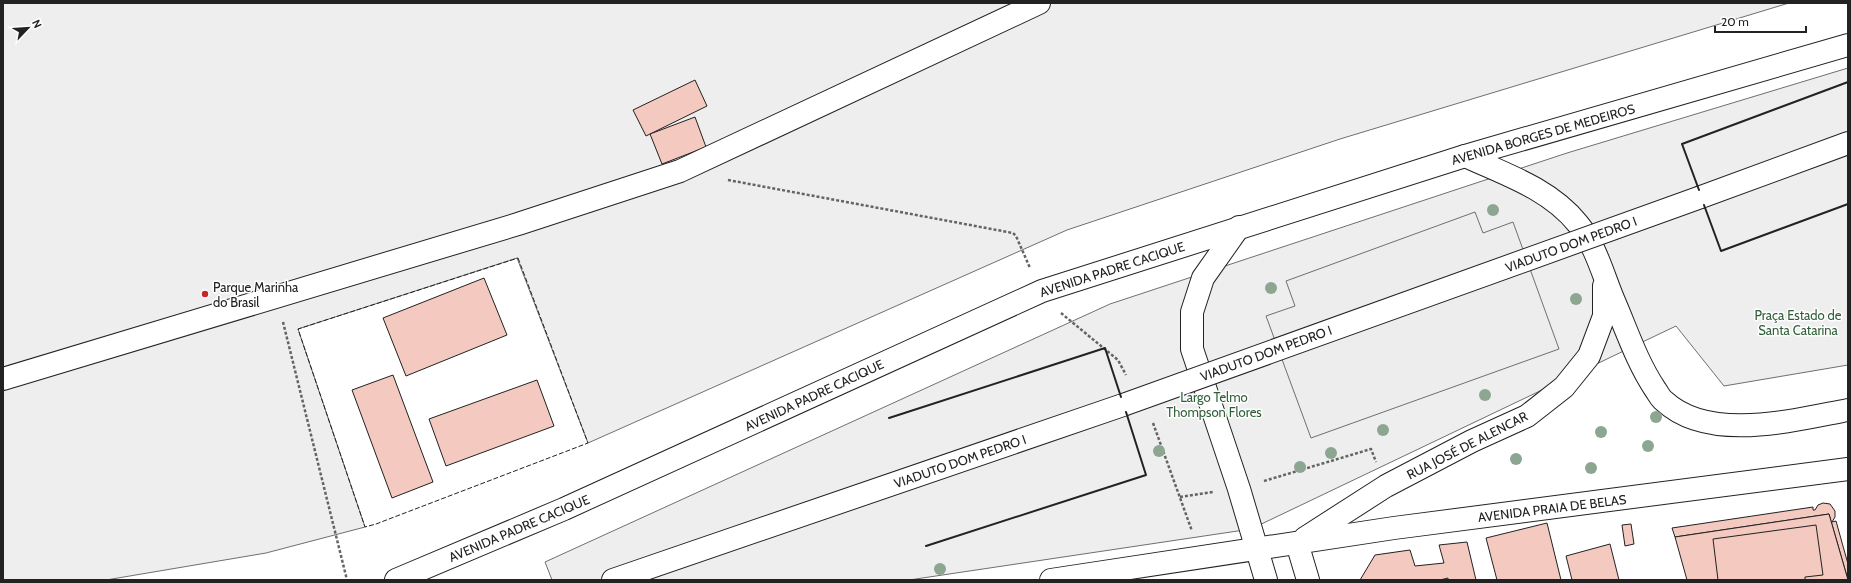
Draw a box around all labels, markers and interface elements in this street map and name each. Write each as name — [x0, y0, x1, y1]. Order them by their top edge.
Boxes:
north arrow — [8, 8, 48, 48]
scale bar — [1715, 8, 1806, 34]
text: 20 m — [1721, 14, 1749, 29]
text: N — [29, 17, 45, 30]
street label: AVENIDA BORGES DE MEDEIROS — [1449, 100, 1637, 168]
street label: VIADUTO DOM PEDRO I — [1503, 213, 1639, 275]
street label: AVENIDA PADRE CACIQUE — [1038, 238, 1186, 300]
place label: Parque Marinha do Brasil — [213, 279, 299, 310]
marker: Parque Marinha do Brasil — [200, 289, 210, 299]
park label: Praça Estado de Santa Catarina — [1755, 307, 1842, 338]
street label: VIADUTO DOM PEDRO I — [1198, 322, 1334, 384]
street label: AVENIDA PADRE CACIQUE — [742, 356, 886, 434]
park label: Largo Telmo Thompson Flores — [1166, 389, 1262, 420]
street label: RUA JOSÉ DE ALENCAR — [1404, 407, 1530, 482]
street label: VIADUTO DOM PEDRO I — [892, 431, 1028, 491]
street label: AVENIDA PADRE CACIQUE — [446, 491, 592, 565]
street label: AVENIDA PRAIA DE BELAS — [1477, 491, 1628, 525]

